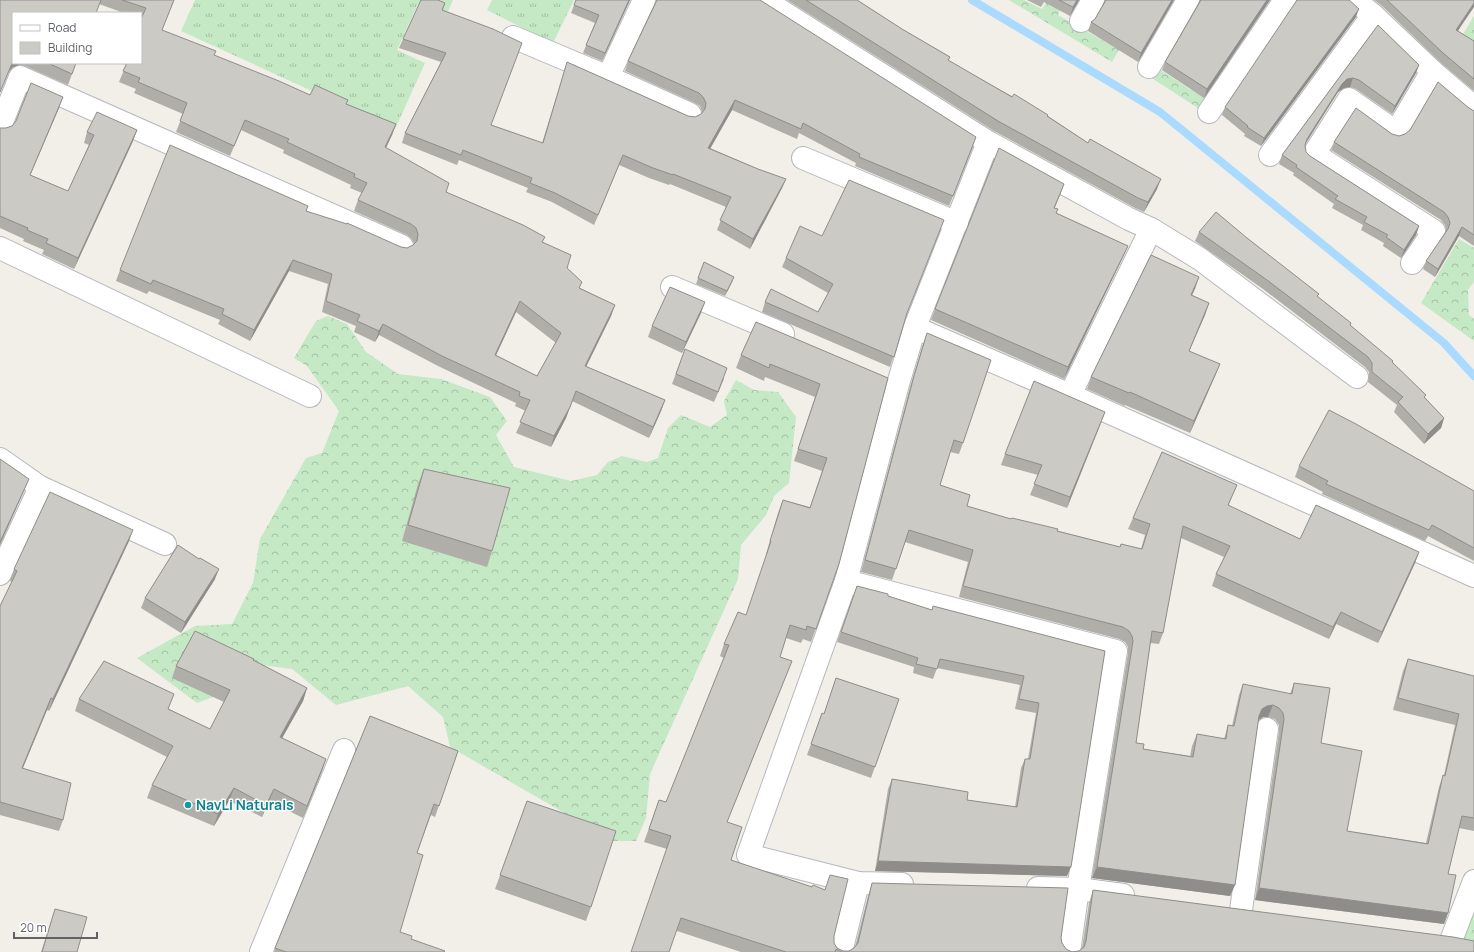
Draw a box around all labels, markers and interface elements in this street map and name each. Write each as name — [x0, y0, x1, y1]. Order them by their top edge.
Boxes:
legend — [12, 12, 142, 64]
text: Road — [48, 19, 76, 36]
text: Building — [48, 39, 92, 56]
place label: NavLi Naturals — [196, 795, 294, 814]
marker: NavLi Naturals — [183, 800, 193, 810]
scale bar — [14, 914, 97, 940]
text: 20 m — [20, 919, 47, 936]

